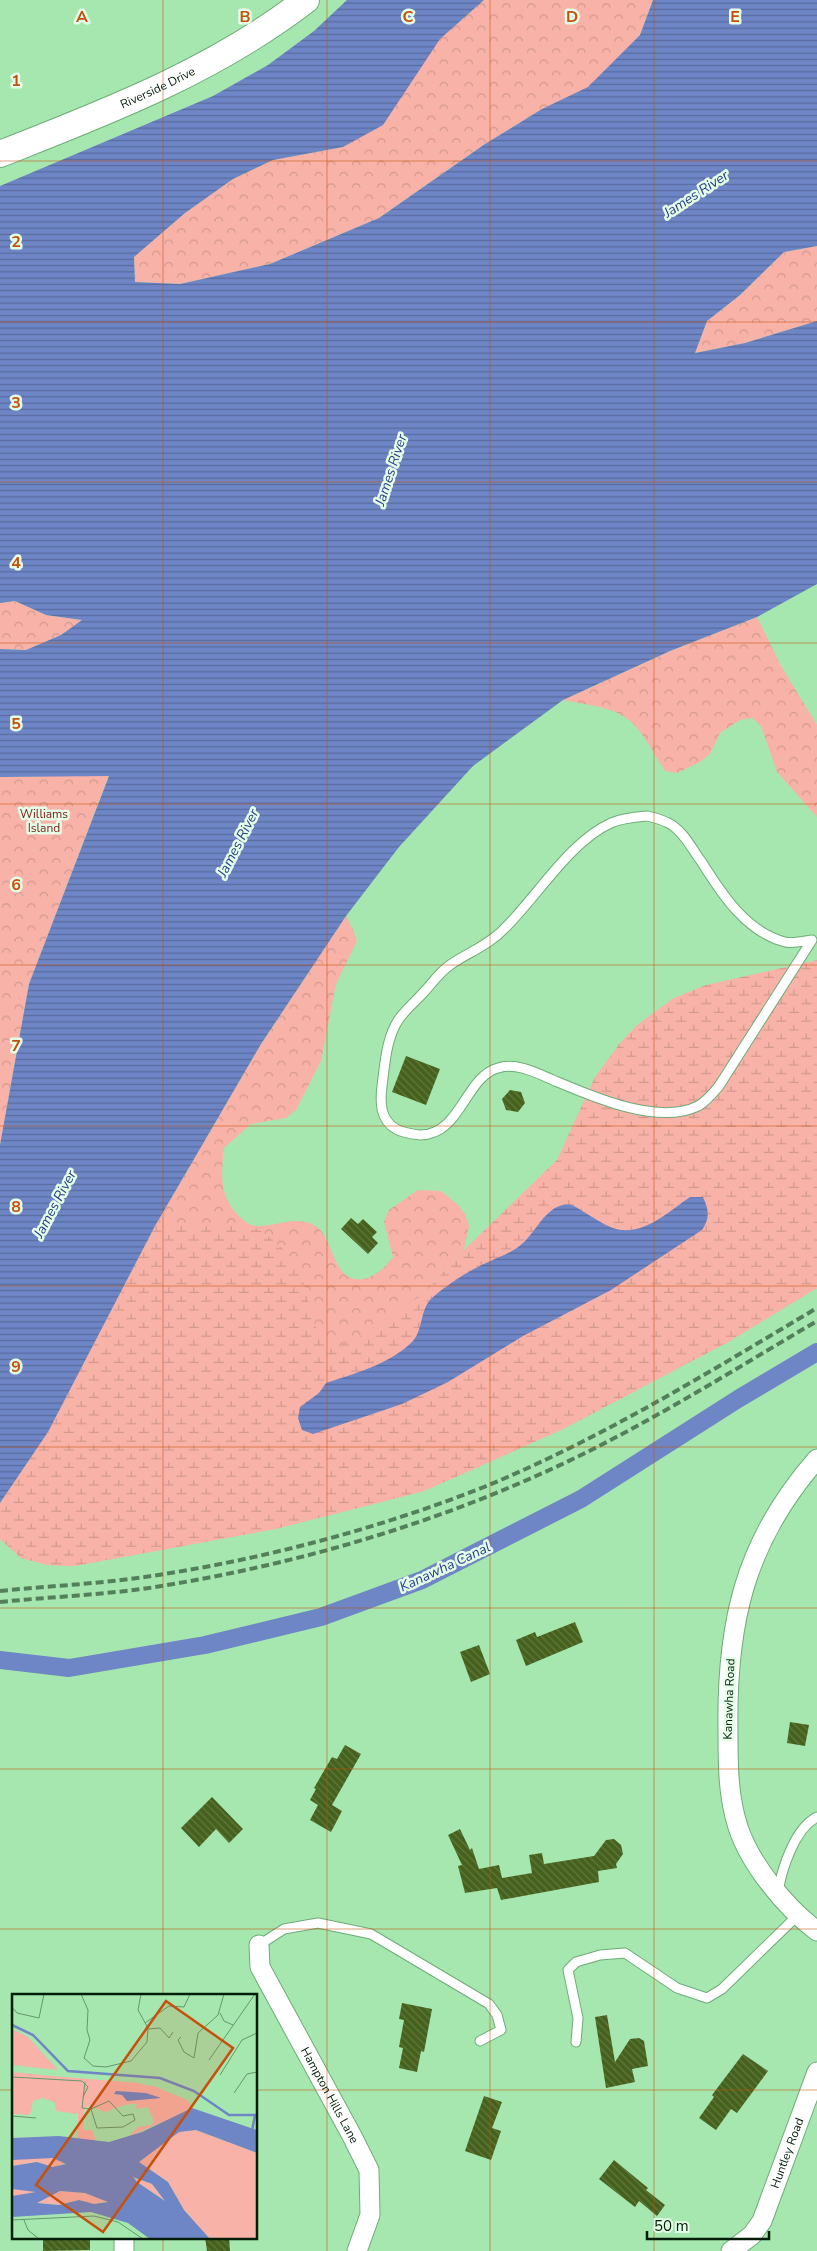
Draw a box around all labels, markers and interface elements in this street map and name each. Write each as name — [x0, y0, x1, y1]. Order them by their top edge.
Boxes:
text: A — [76, 6, 88, 28]
text: B — [239, 6, 251, 28]
text: C — [403, 6, 414, 28]
text: D — [566, 6, 578, 28]
text: E — [730, 6, 740, 28]
street label: Riverside Drive — [118, 63, 198, 112]
text: 1 — [11, 70, 21, 92]
water label: James River — [659, 165, 733, 223]
text: 2 — [11, 231, 21, 253]
text: 3 — [11, 392, 21, 414]
water label: James River — [370, 431, 412, 509]
text: 4 — [11, 552, 21, 574]
text: 5 — [11, 713, 21, 735]
water label: James River — [212, 805, 264, 881]
park label: Williams Island — [20, 806, 68, 836]
text: 6 — [11, 874, 21, 896]
text: 7 — [11, 1035, 21, 1057]
water label: James River — [29, 1166, 81, 1242]
text: 8 — [11, 1196, 21, 1218]
text: 9 — [11, 1356, 21, 1378]
water label: Kanawha Canal — [396, 1538, 494, 1596]
street label: Kanawha Road — [720, 1658, 738, 1740]
inset map — [12, 1994, 258, 2238]
street label: Hampton Hills Lane — [297, 2044, 362, 2146]
street label: Huntley Road — [767, 2116, 807, 2191]
scale bar — [647, 2208, 770, 2240]
text: 50 m — [654, 2216, 689, 2236]

